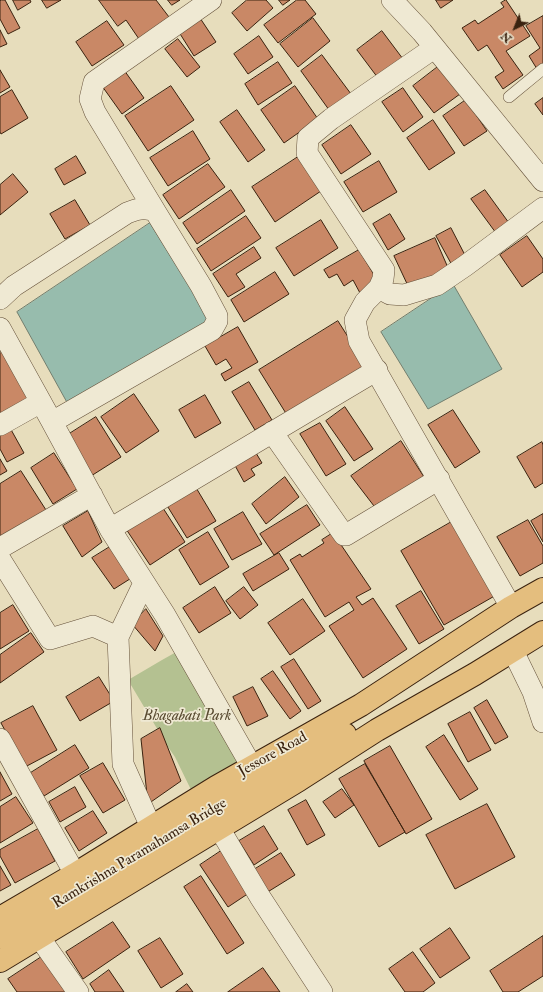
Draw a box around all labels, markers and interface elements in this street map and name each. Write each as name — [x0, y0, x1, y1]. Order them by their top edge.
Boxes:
north arrow — [495, 8, 535, 48]
text: N — [498, 29, 515, 45]
park label: Bhagabati Park — [143, 708, 231, 726]
street label: Jessore Road — [235, 729, 311, 781]
street label: Ramkrishna Paramahamsa Bridge — [50, 795, 230, 913]

